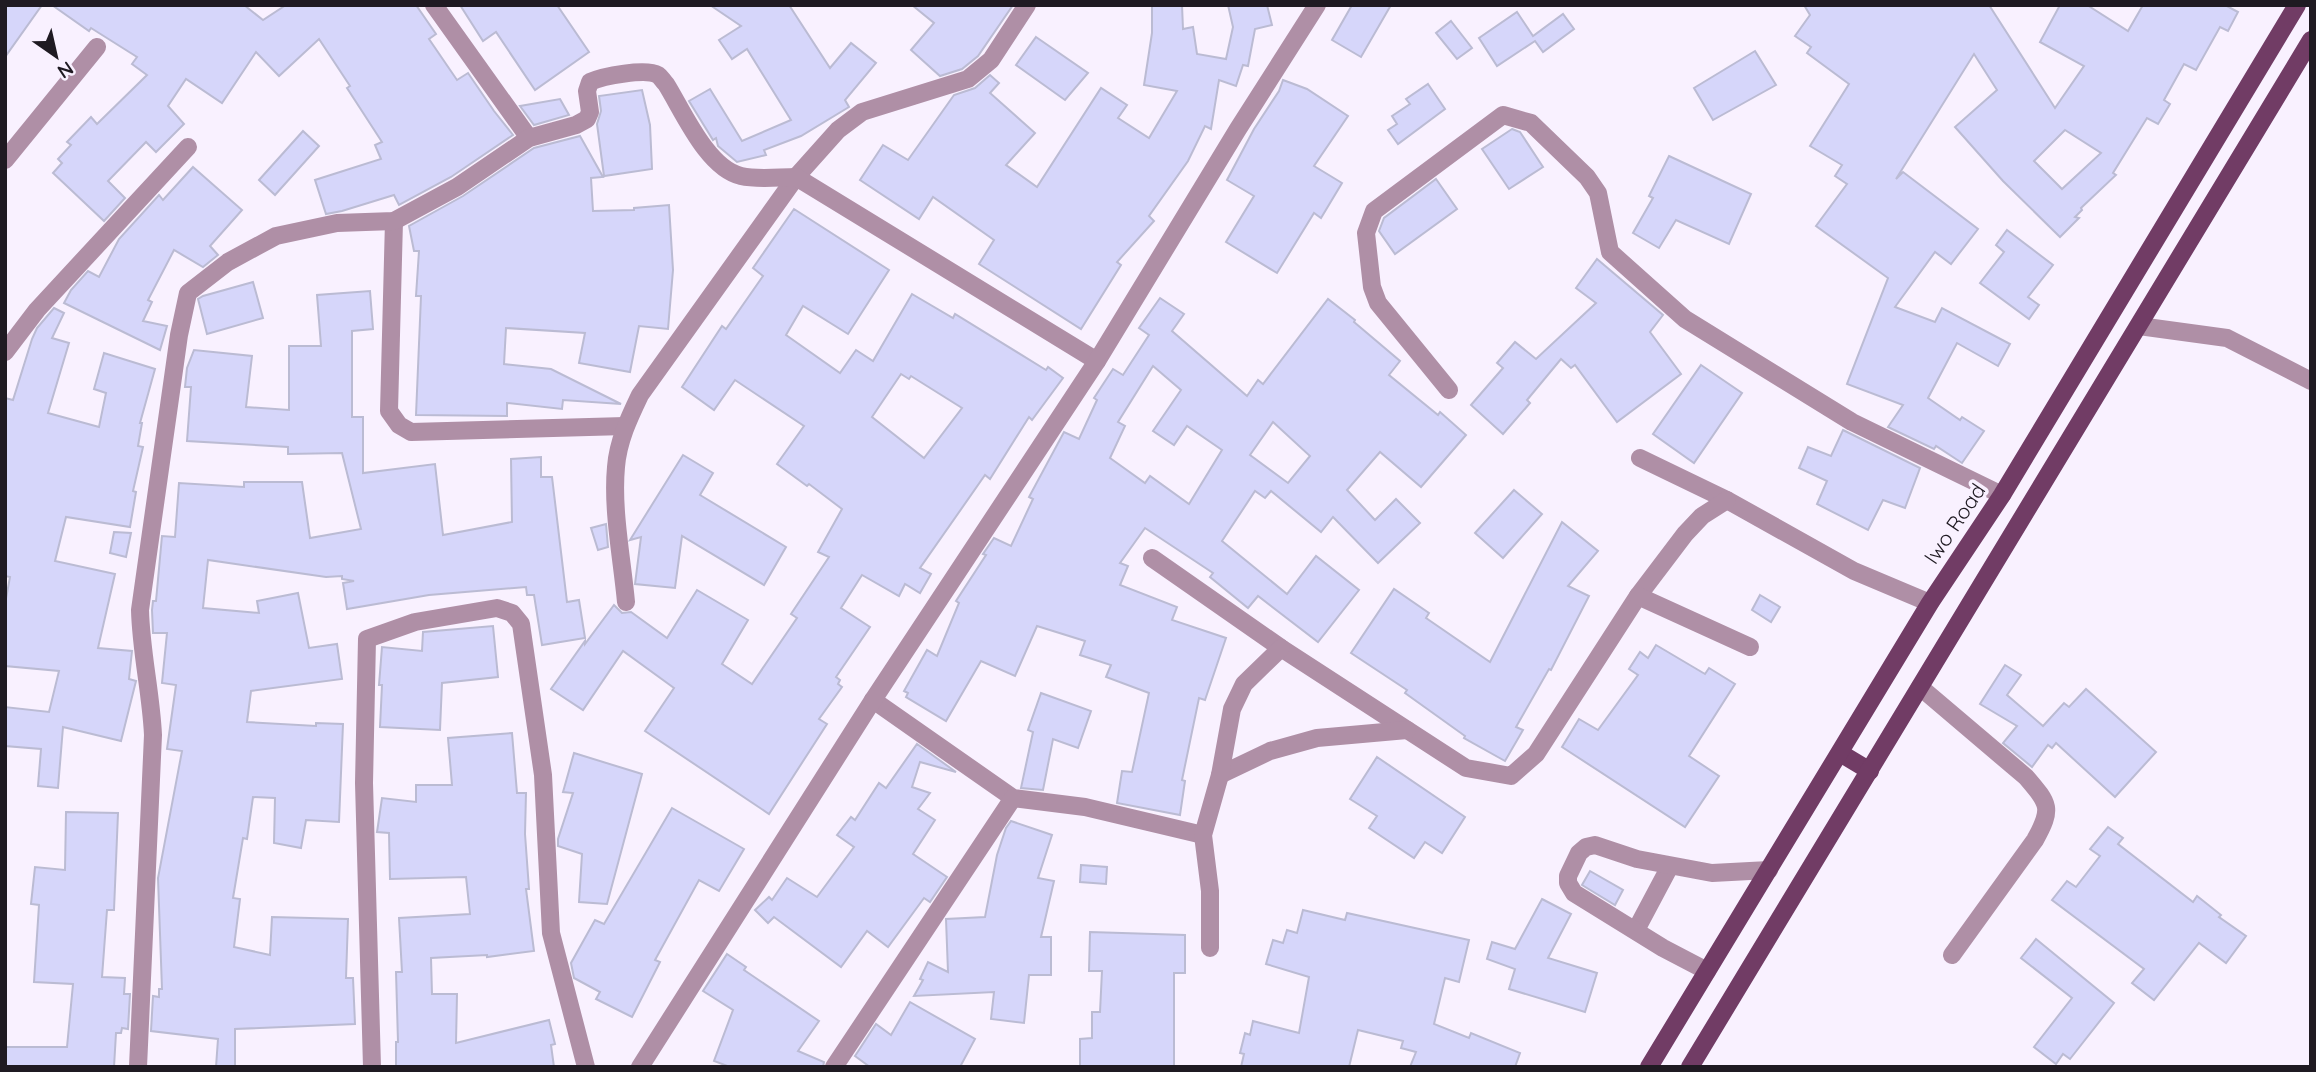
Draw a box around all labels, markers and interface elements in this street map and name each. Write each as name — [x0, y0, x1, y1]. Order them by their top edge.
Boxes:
north arrow — [21, 21, 91, 91]
text: N — [53, 56, 78, 84]
street label: Iwo Road — [1918, 478, 1991, 569]

